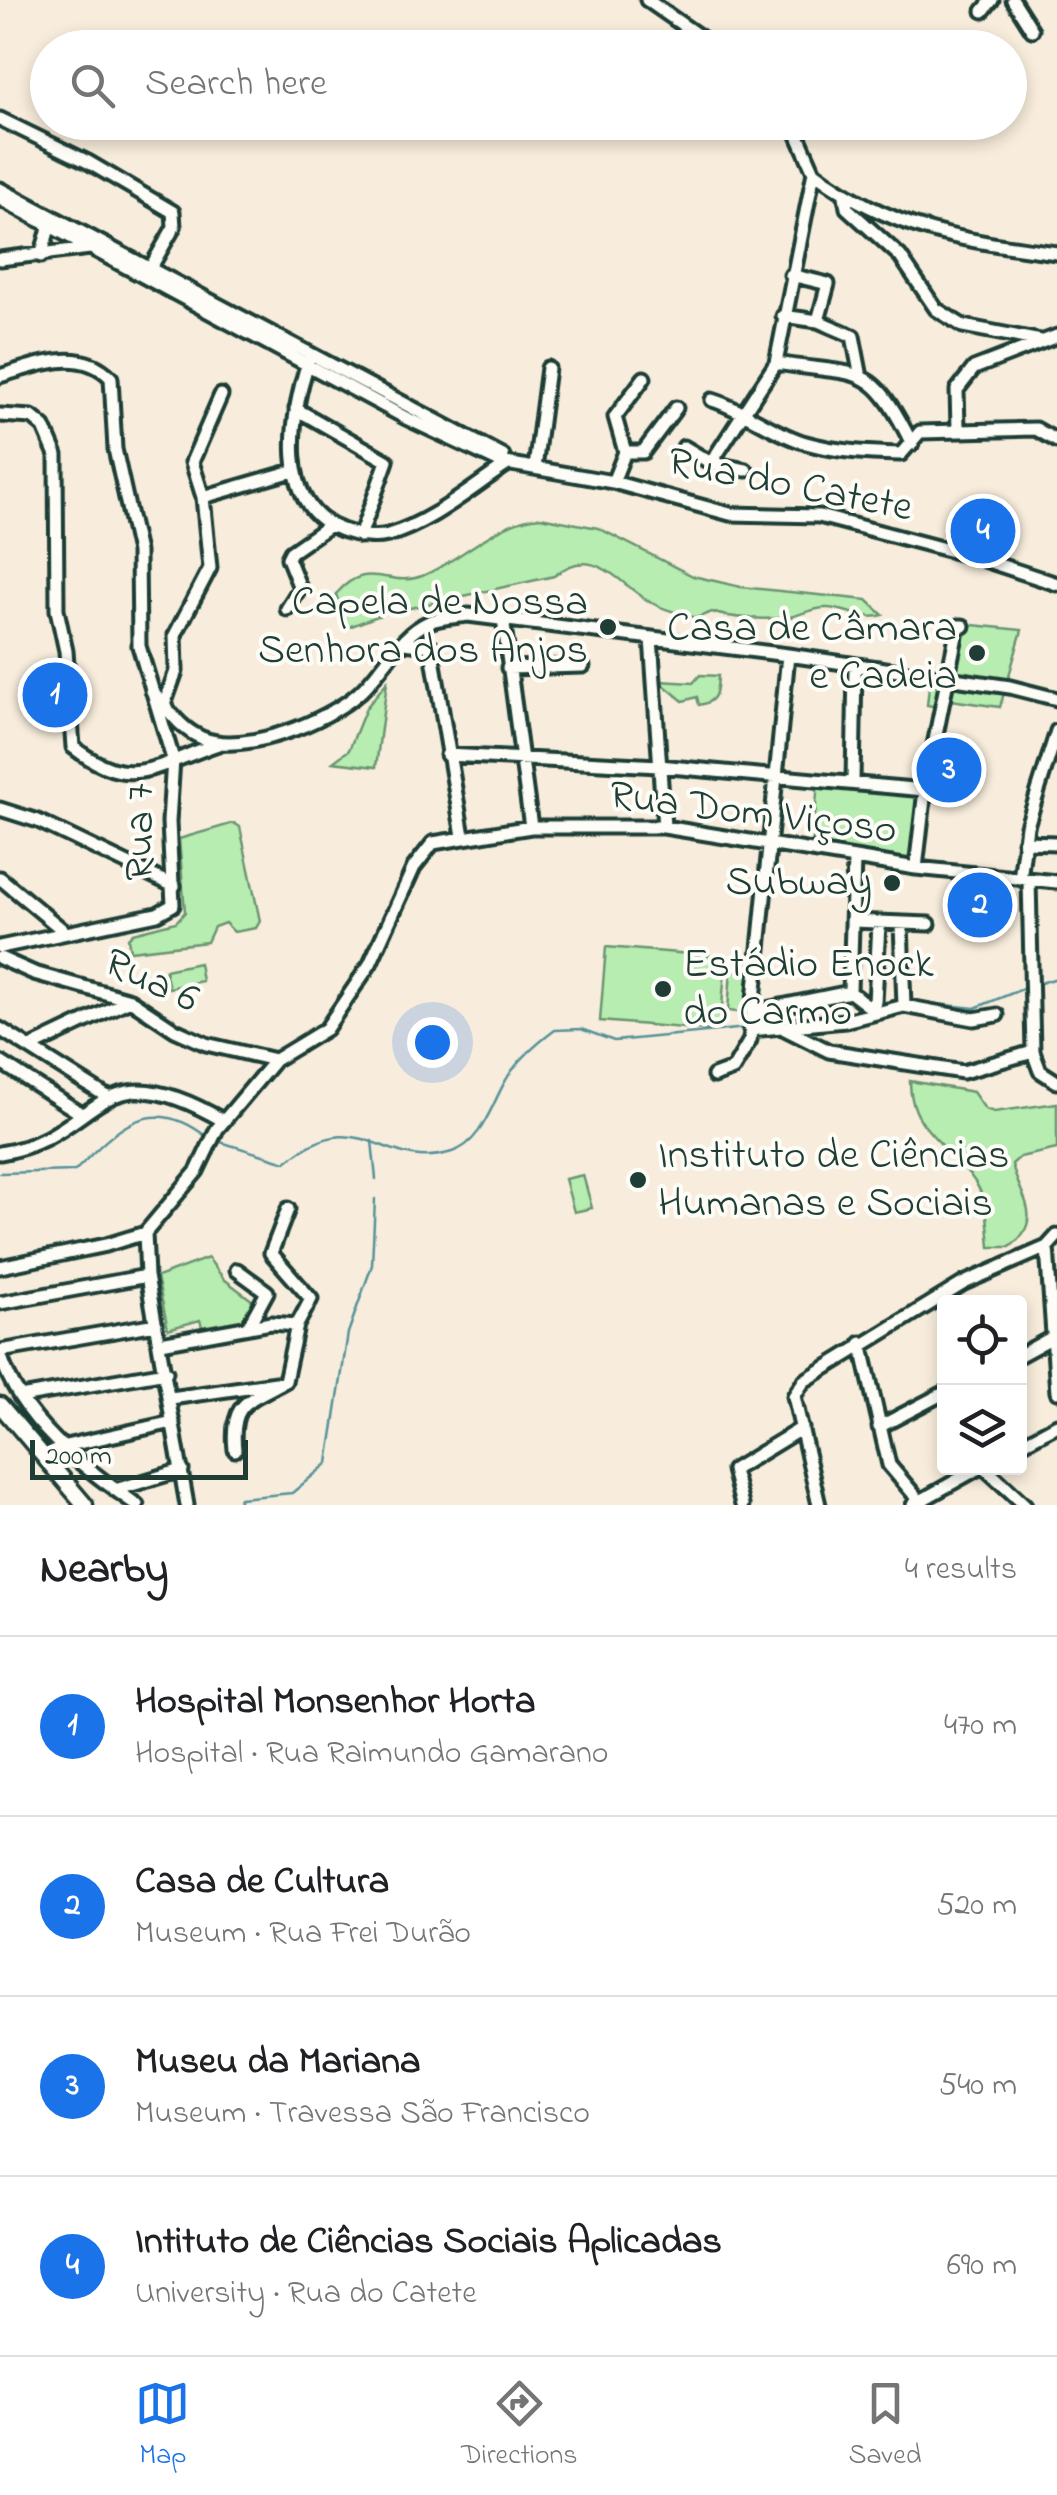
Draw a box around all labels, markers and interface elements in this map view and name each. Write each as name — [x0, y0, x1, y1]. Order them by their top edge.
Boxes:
search box — [30, 30, 1027, 140]
text: Search here — [145, 57, 327, 113]
icon: search — [65, 58, 120, 113]
street label: Rua do Catete — [663, 432, 918, 540]
pin: 4 — [950, 494, 1016, 568]
place label: Capela de Nossa Senhora dos Anjos — [258, 573, 588, 682]
place label: Casa de Câmara e Cadeia — [667, 599, 957, 708]
marker: Capela de Nossa Senhora dos Anjos — [597, 616, 619, 638]
marker: Casa de Câmara e Cadeia — [966, 642, 988, 664]
pin: 1 — [22, 658, 88, 732]
pin: 3 — [916, 732, 982, 808]
street label: Rua Dom Viçoso — [606, 766, 900, 862]
street label: Rua 7 — [111, 783, 172, 881]
place label: Subway — [725, 853, 872, 914]
pin: 2 — [948, 868, 1012, 942]
marker: Subway — [881, 872, 903, 894]
street label: Rua 6 — [93, 933, 209, 1031]
place label: Estádio Enock do Carmo — [683, 935, 934, 1044]
marker: Estádio Enock do Carmo — [652, 978, 674, 1000]
your location — [407, 1017, 458, 1068]
place label: Instituto de Ciências Humanas e Sociais — [658, 1126, 1009, 1235]
marker: Instituto de Ciências Humanas e Sociais — [627, 1169, 649, 1191]
map controls — [937, 1295, 1027, 1475]
button: locate — [937, 1295, 1027, 1385]
button: layers — [937, 1385, 1027, 1475]
scale bar — [30, 1435, 248, 1480]
text: 200 m — [45, 1437, 112, 1478]
text: Nearby — [40, 1540, 168, 1601]
text: 4 results — [905, 1547, 1017, 1594]
text: Hospital Monsenhor Horta — [135, 1675, 536, 1731]
text: 1 — [67, 1703, 78, 1750]
text: 470 m — [944, 1703, 1017, 1750]
text: Hospital · Rua Raimundo Gamarano — [135, 1731, 608, 1778]
text: Casa de Cultura — [135, 1855, 389, 1911]
text: 2 — [65, 1883, 80, 1930]
text: 520 m — [936, 1883, 1017, 1930]
text: Museum · Rua Frei Durão — [135, 1911, 471, 1958]
text: Museu da Mariana — [135, 2035, 421, 2091]
text: 3 — [66, 2063, 79, 2110]
text: 540 m — [939, 2063, 1017, 2110]
text: Museum · Travessa São Francisco — [135, 2091, 590, 2138]
text: Intituto de Ciências Sociais Aplicadas — [135, 2215, 722, 2271]
text: 4 — [66, 2243, 79, 2290]
text: 690 m — [947, 2243, 1017, 2290]
text: University · Rua do Catete — [135, 2271, 477, 2318]
tab: Map — [135, 2376, 190, 2477]
tab: Directions — [461, 2376, 578, 2477]
tab: Saved — [849, 2376, 922, 2477]

